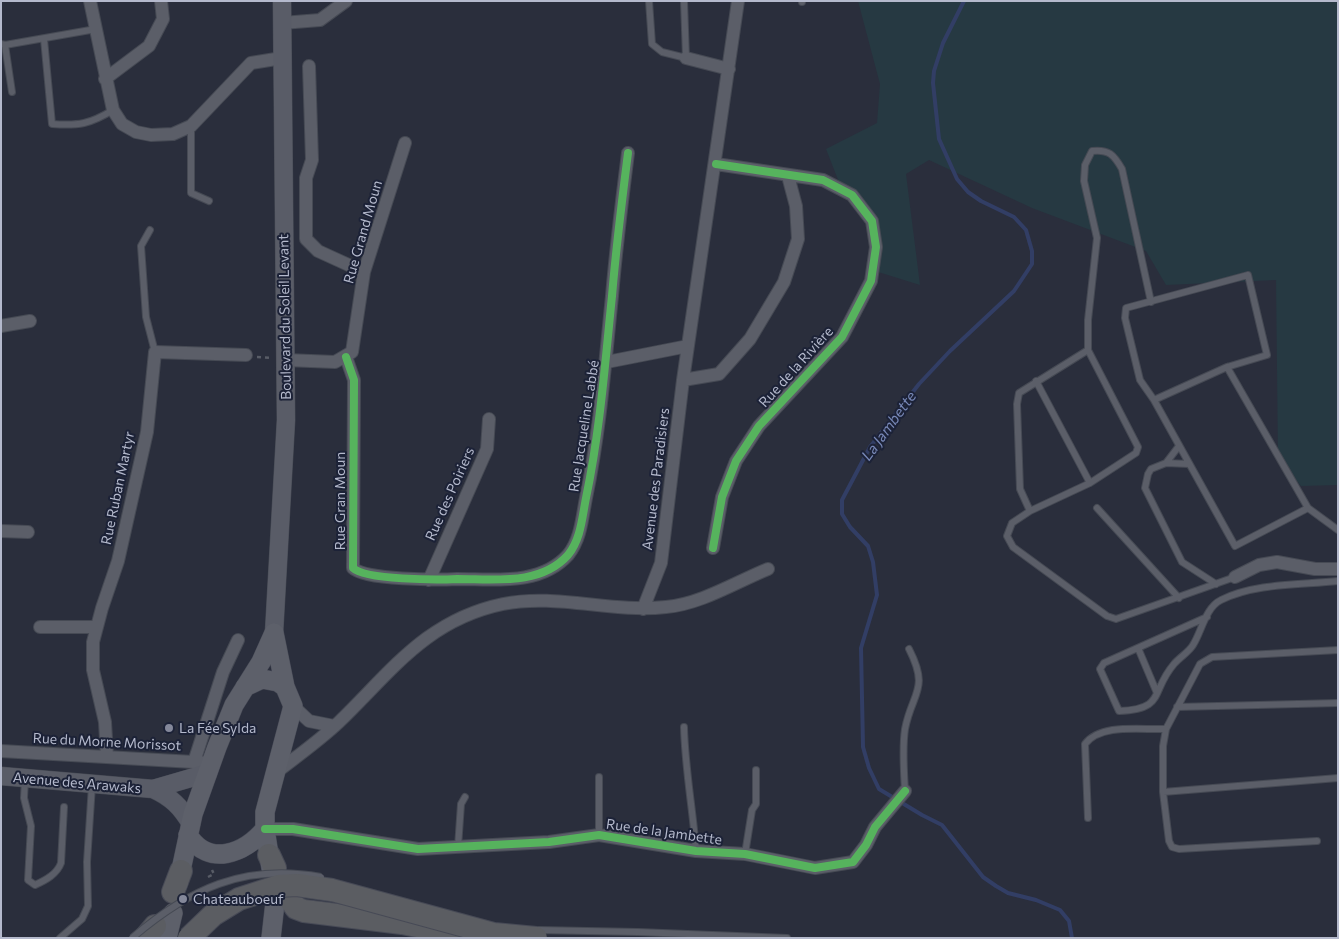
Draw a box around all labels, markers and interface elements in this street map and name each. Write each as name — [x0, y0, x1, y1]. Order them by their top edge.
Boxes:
street label: Rue Grand Moun — [340, 178, 386, 286]
street label: Boulevard du Soleil Levant — [275, 234, 295, 400]
street label: Rue de la Rivière — [755, 323, 837, 411]
street label: Rue Jacqueline Labbé — [565, 359, 603, 493]
water label: La Jambette — [858, 388, 920, 464]
street label: Avenue des Paradisiers — [639, 407, 673, 551]
street label: Rue Ruban Martyr — [98, 430, 138, 546]
street label: Rue des Poiriers — [422, 445, 478, 543]
street label: Rue Gran Moun — [332, 452, 348, 550]
place label: La Fée Sylda — [179, 720, 256, 736]
marker: La Fée Sylda — [163, 722, 175, 734]
street label: Rue du Morne Morissot — [32, 730, 182, 754]
street label: Avenue des Arawaks — [12, 769, 142, 797]
street label: Rue de la Jambette — [605, 816, 723, 848]
place label: Chateauboeuf — [193, 891, 283, 907]
marker: Chateauboeuf — [177, 893, 189, 905]

